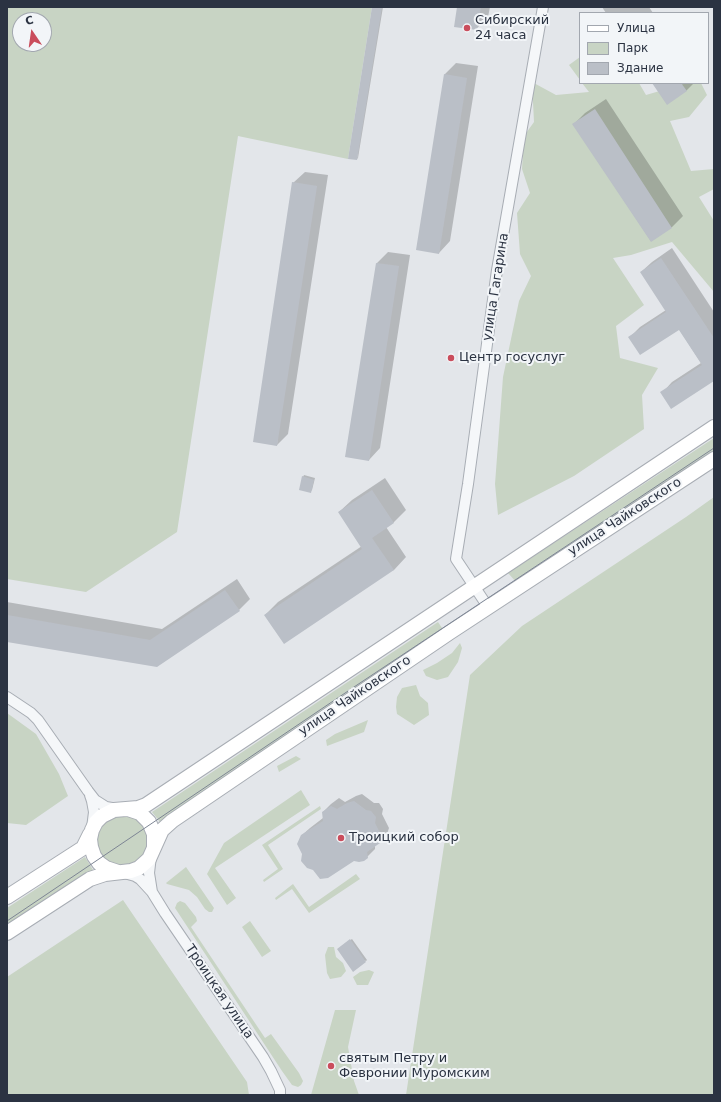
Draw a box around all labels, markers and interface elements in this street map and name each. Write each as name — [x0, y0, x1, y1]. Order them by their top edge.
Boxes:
north arrow — [12, 12, 52, 52]
legend — [579, 12, 709, 84]
place label: Сибирский 24 часа — [475, 13, 549, 44]
text: С — [24, 14, 35, 28]
text: Улица — [617, 21, 655, 35]
marker: Сибирский 24 часа — [462, 23, 472, 33]
text: Парк — [617, 41, 648, 55]
text: Здание — [617, 61, 663, 75]
street label: улица Гагарина — [480, 232, 512, 342]
place label: Центр госуслуг — [459, 350, 565, 366]
marker: Центр госуслуг — [446, 353, 456, 363]
street label: улица Чайковского — [565, 475, 685, 559]
street label: улица Чайковского — [296, 653, 414, 739]
place label: Троицкий собор — [349, 830, 459, 846]
marker: Троицкий собор — [336, 833, 346, 843]
street label: Троицкая улица — [182, 942, 256, 1042]
place label: святым Петру и Февронии Муромским — [339, 1051, 490, 1082]
marker: святым Петру и Февронии Муромским — [326, 1061, 336, 1071]

